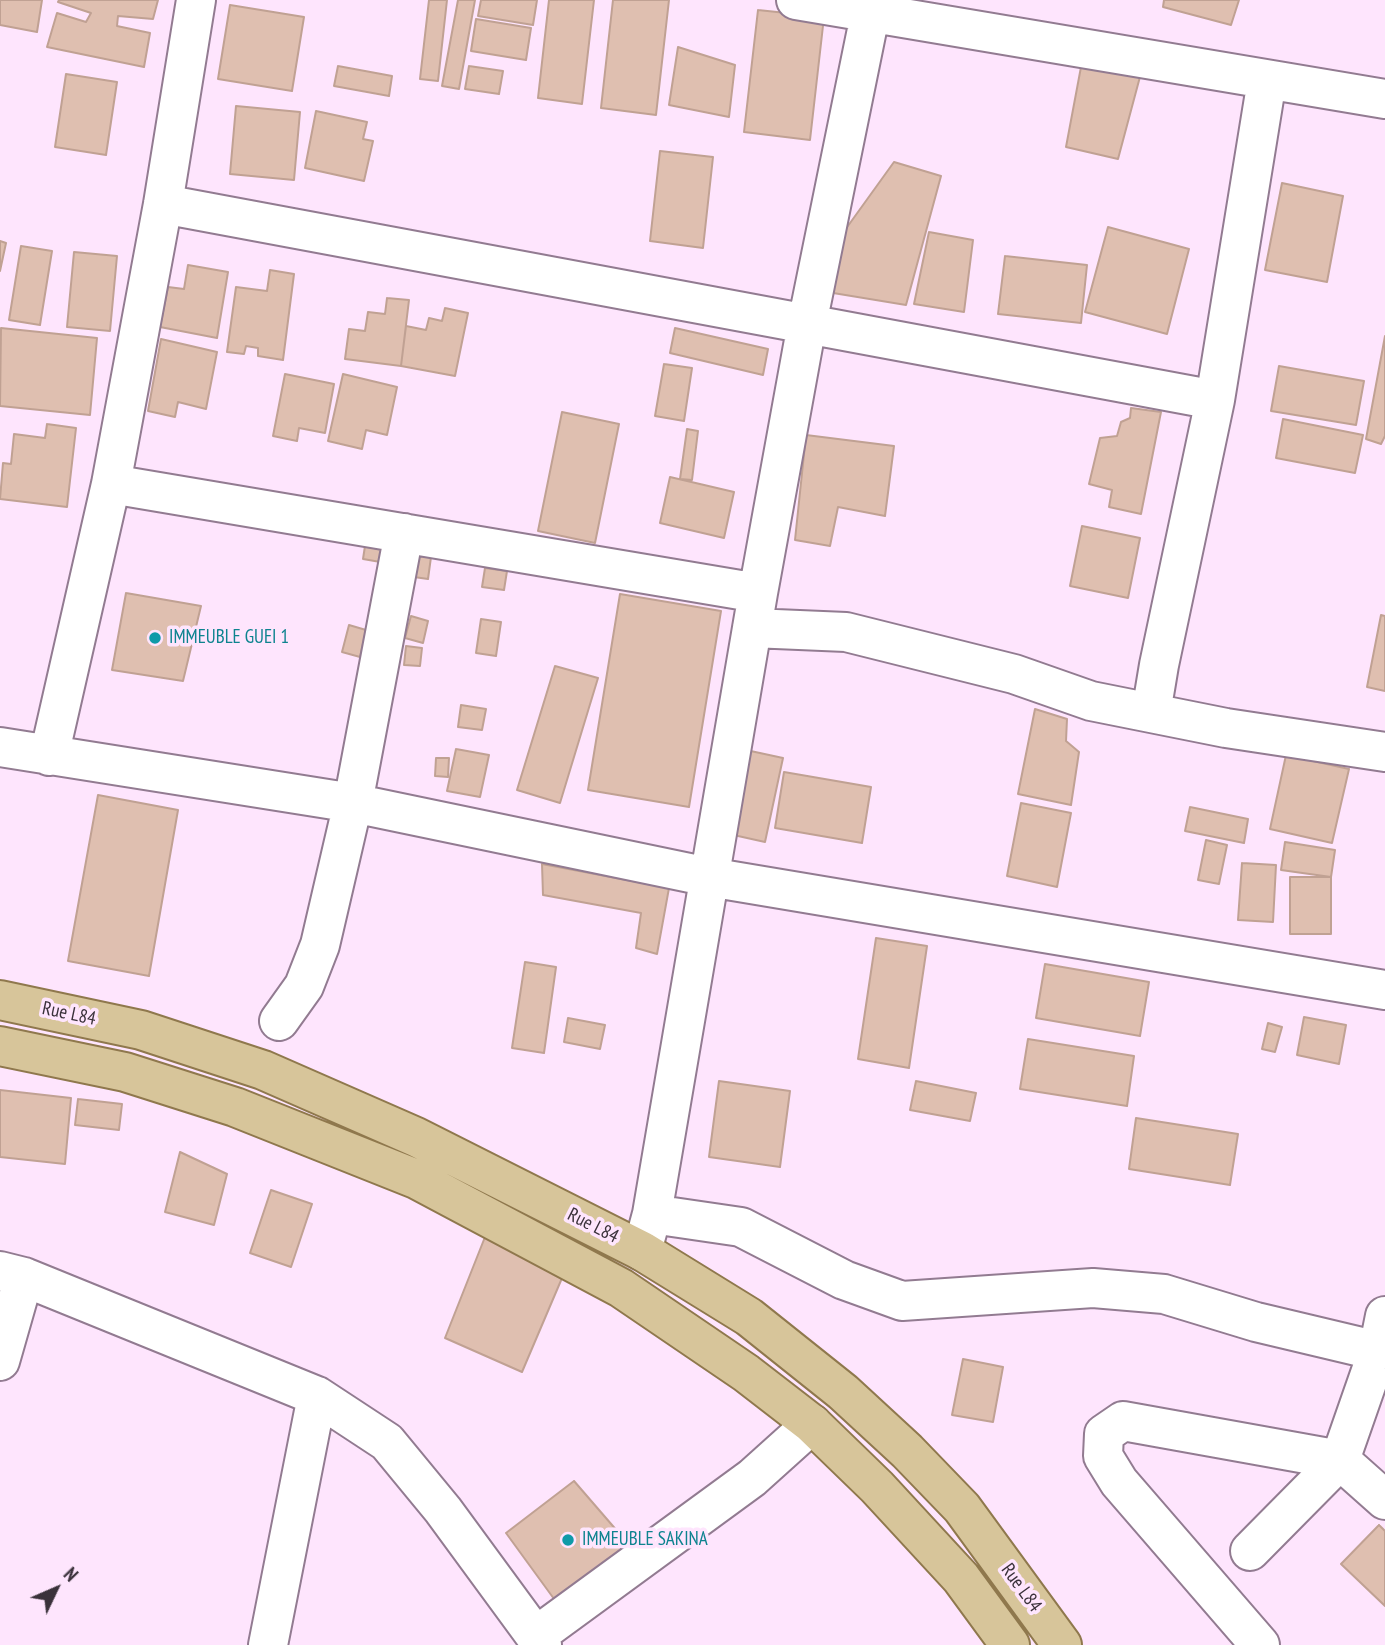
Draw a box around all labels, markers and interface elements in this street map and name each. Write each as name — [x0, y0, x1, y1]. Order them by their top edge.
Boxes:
place label: IMMEUBLE GUEI 1 — [169, 627, 289, 649]
marker: IMMEUBLE GUEI 1 — [147, 630, 163, 646]
street label: Rue L84 — [40, 997, 98, 1031]
street label: Rue L84 — [564, 1204, 622, 1248]
place label: IMMEUBLE SAKINA — [582, 1529, 708, 1551]
marker: IMMEUBLE SAKINA — [560, 1532, 576, 1548]
north arrow — [21, 1554, 91, 1624]
street label: Rue L84 — [996, 1559, 1046, 1617]
text: N — [59, 1562, 83, 1586]

